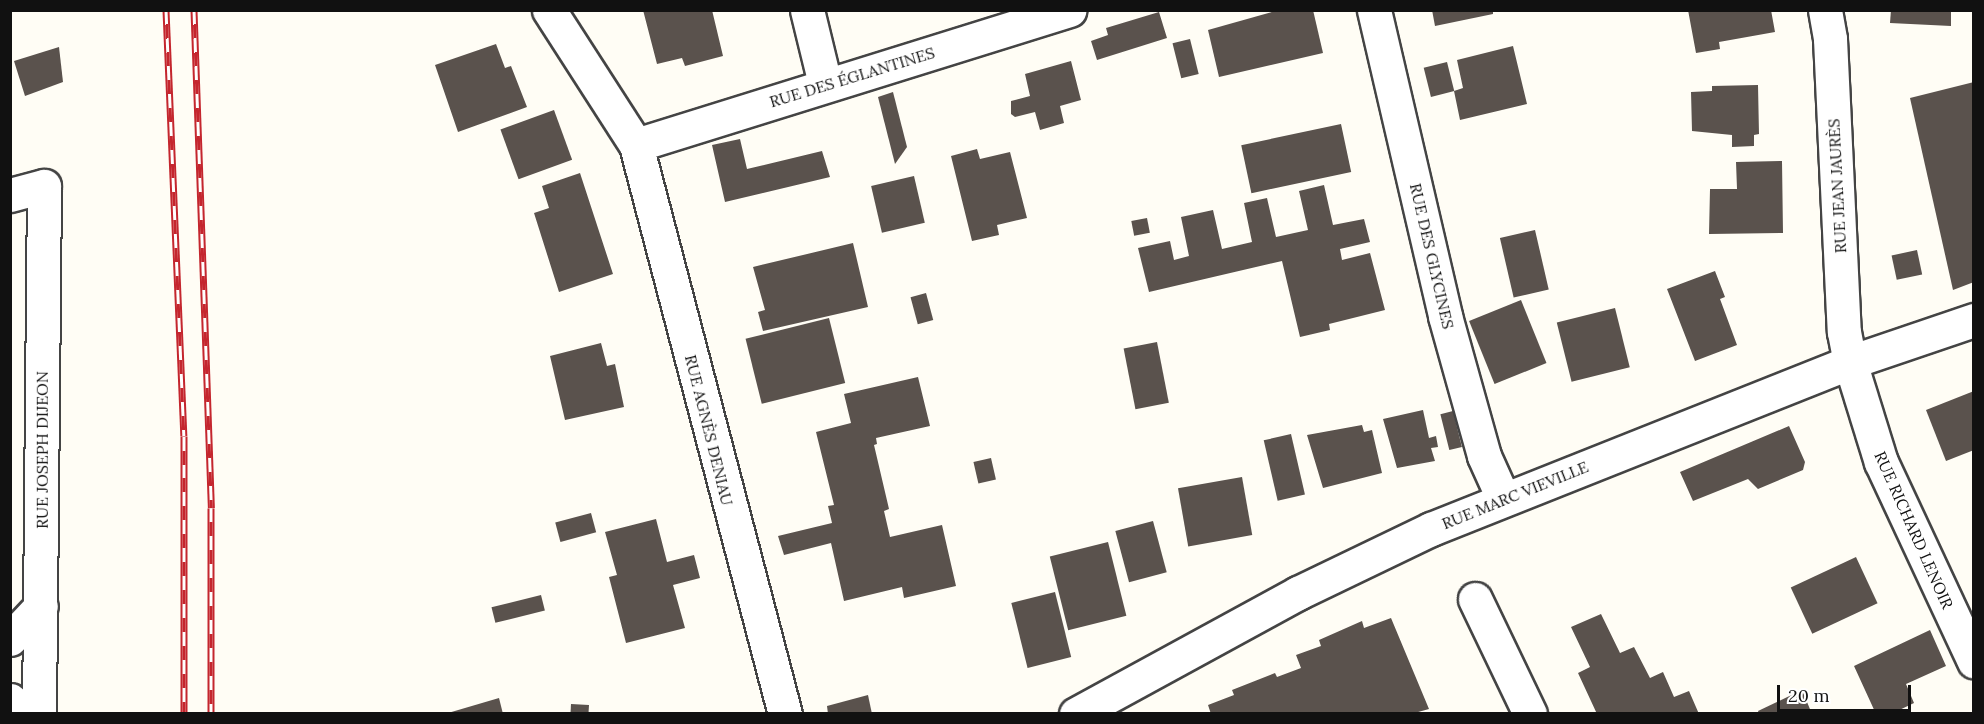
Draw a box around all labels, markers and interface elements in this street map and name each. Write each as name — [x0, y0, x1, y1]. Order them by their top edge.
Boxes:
street label: RUE DES ÉGLANTINES — [767, 43, 937, 111]
street label: RUE JEAN JAURÈS — [1824, 118, 1850, 254]
street label: RUE DES GLYCINES — [1406, 181, 1458, 331]
street label: RUE AGNÈS DENIAU — [681, 353, 737, 507]
street label: RUE JOSEPH DIJEON — [32, 371, 52, 529]
street label: RUE RICHARD LENOIR — [1871, 448, 1957, 612]
street label: RUE MARC VIEVILLE — [1439, 457, 1591, 533]
scale bar — [1780, 673, 1914, 711]
text: 20 m — [1788, 684, 1830, 707]

